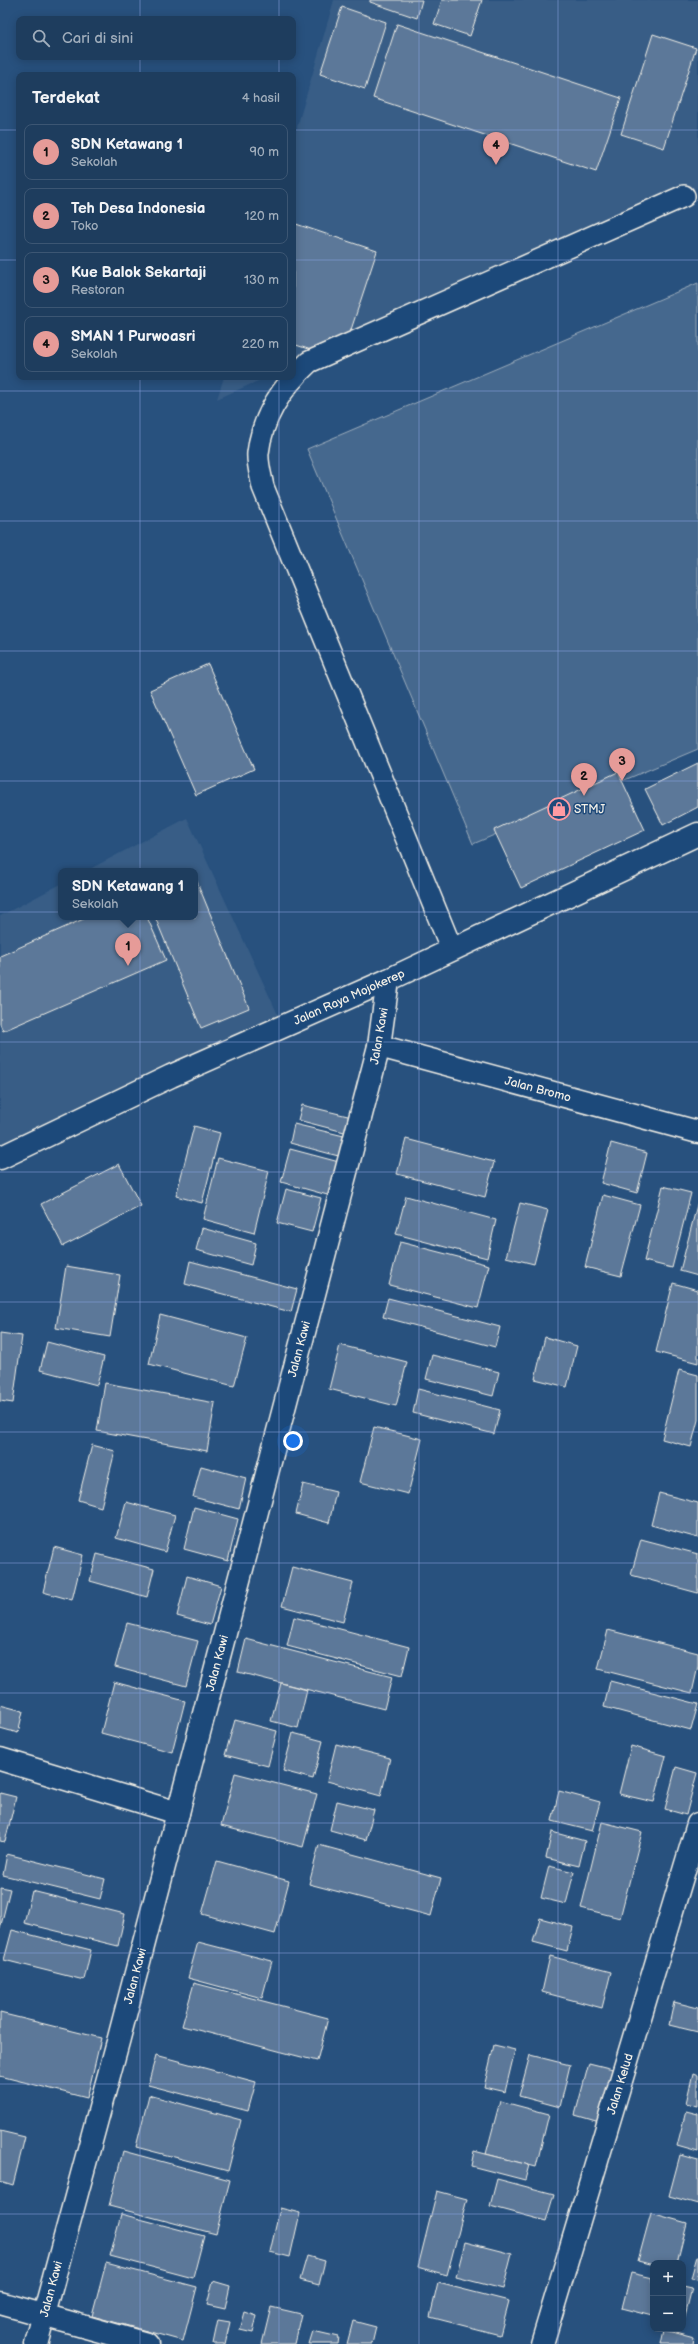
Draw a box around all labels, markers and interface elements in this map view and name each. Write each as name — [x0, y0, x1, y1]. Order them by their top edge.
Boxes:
search box — [16, 16, 296, 60]
icon: search — [30, 27, 52, 49]
text: Cari di sini — [62, 29, 133, 48]
text: Terdekat — [32, 88, 100, 108]
text: 4 hasil — [242, 90, 280, 106]
pin: 4 — [483, 132, 509, 165]
text: SDN Ketawang 1 — [71, 135, 183, 154]
text: 1 — [43, 144, 49, 160]
text: 90 m — [250, 144, 279, 160]
text: Sekolah — [71, 154, 117, 170]
text: Teh Desa Indonesia — [71, 199, 205, 218]
text: 2 — [42, 208, 50, 224]
text: 120 m — [244, 208, 279, 224]
text: Toko — [71, 218, 98, 234]
text: Kue Balok Sekartaji — [71, 263, 206, 282]
text: 3 — [42, 272, 50, 288]
text: 130 m — [244, 272, 279, 288]
text: Restoran — [71, 282, 125, 298]
text: SMAN 1 Purwoasri — [71, 327, 196, 346]
text: 4 — [42, 336, 50, 352]
text: 220 m — [242, 336, 279, 352]
text: Sekolah — [71, 346, 117, 362]
pin: 3 — [609, 748, 635, 781]
pin: 2 — [571, 763, 597, 796]
shop icon: STMJ — [546, 796, 572, 822]
place label: STMJ — [574, 802, 606, 817]
popup — [58, 868, 198, 920]
text: SDN Ketawang 1 — [72, 877, 184, 896]
text: Sekolah — [72, 896, 118, 912]
pin: 1 — [115, 933, 141, 966]
street label: Jalan Raya Mojokerep — [291, 966, 407, 1029]
street label: Jalan Kawi — [367, 1006, 392, 1066]
street label: Jalan Bromo — [503, 1073, 573, 1106]
street label: Jalan Kawi — [285, 1319, 314, 1379]
your location — [283, 1431, 303, 1451]
street label: Jalan Kawi — [203, 1633, 232, 1693]
street label: Jalan Kawi — [121, 1946, 150, 2006]
street label: Jalan Kelud — [604, 2052, 637, 2117]
street label: Jalan Kawi — [37, 2259, 66, 2319]
map controls — [650, 2260, 686, 2332]
button: + — [650, 2260, 686, 2296]
button: − — [650, 2296, 686, 2332]

